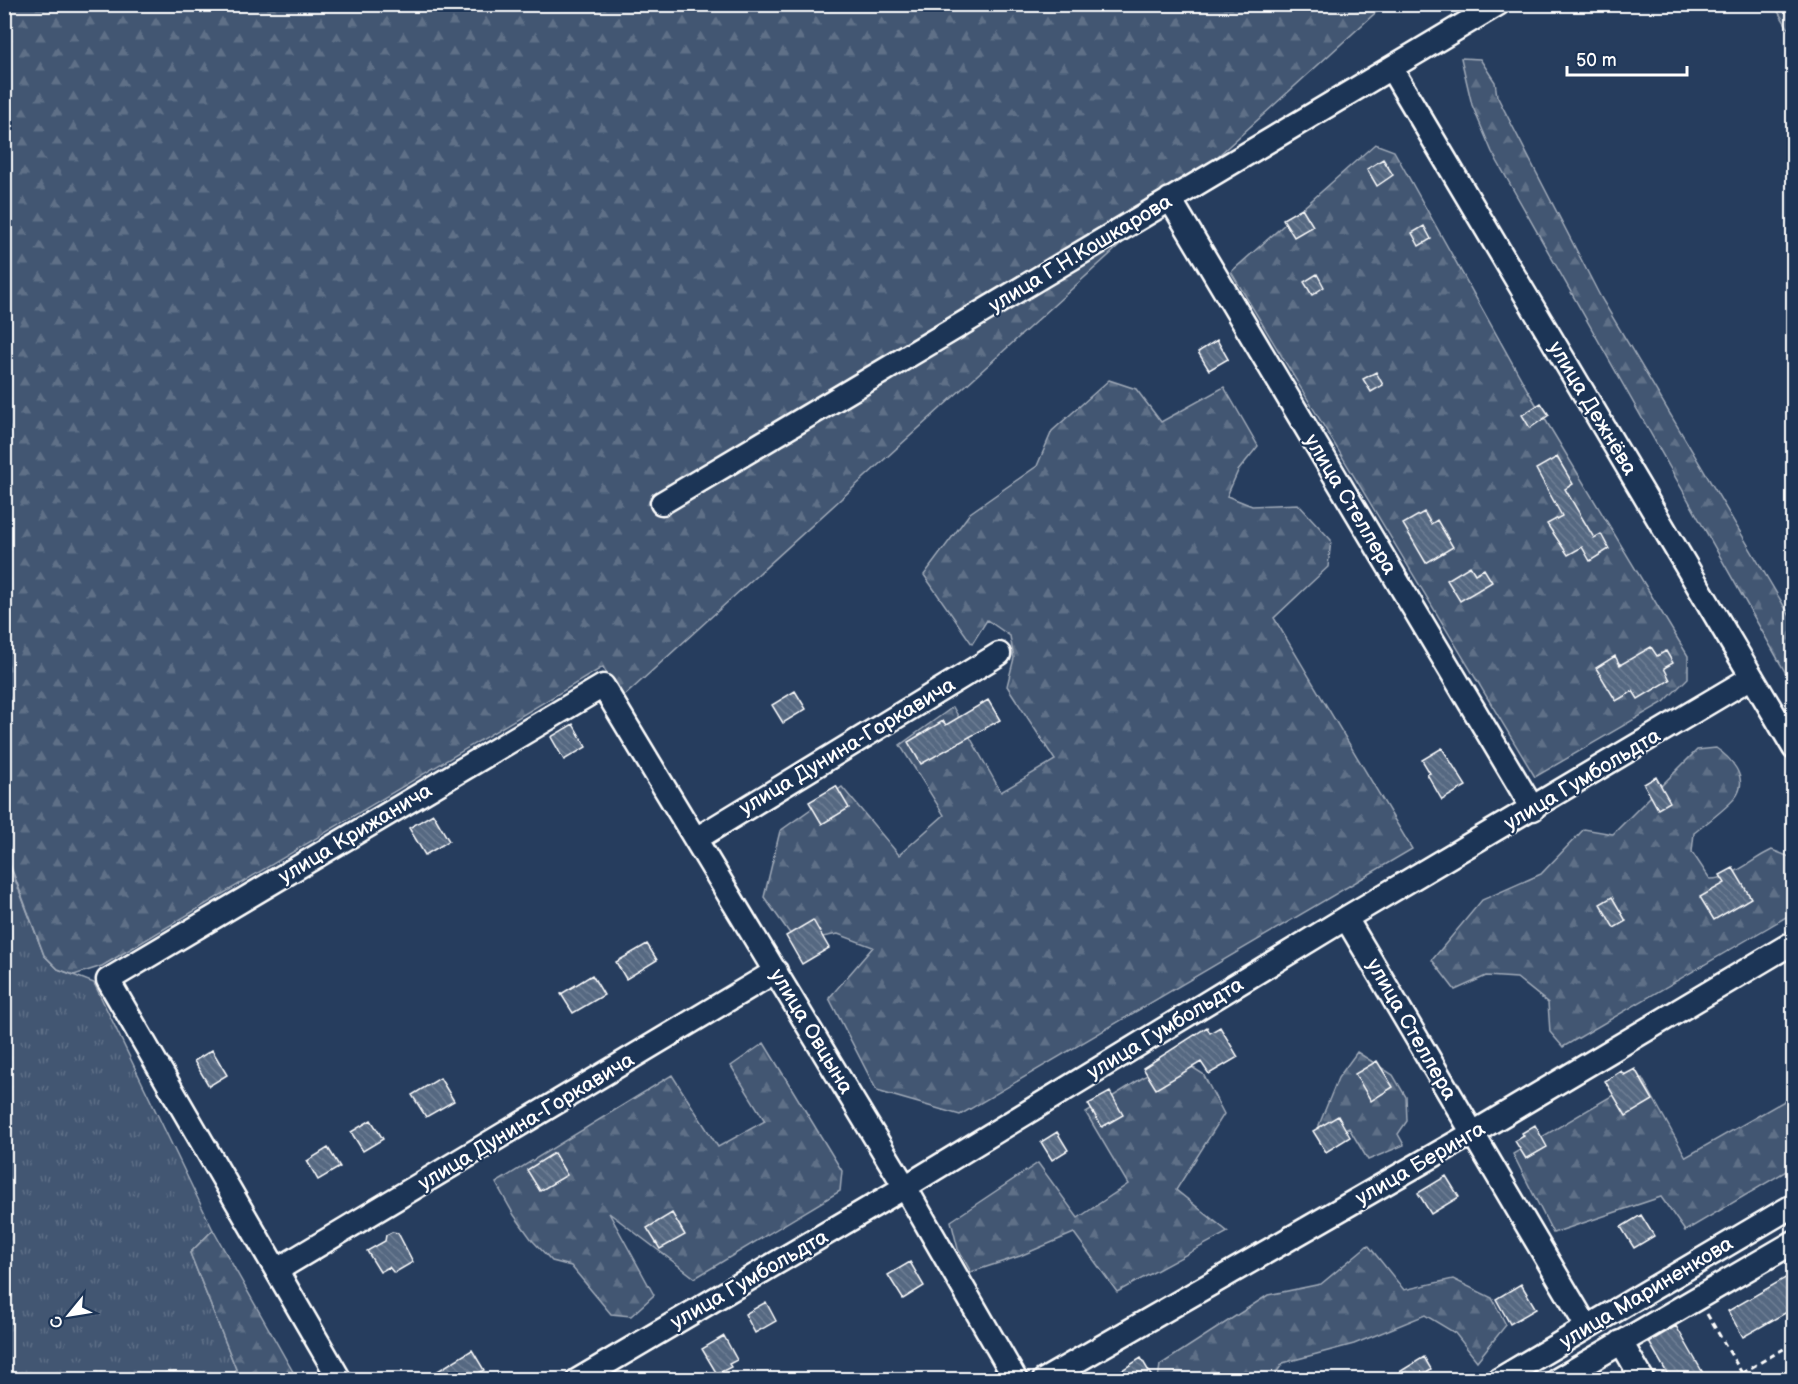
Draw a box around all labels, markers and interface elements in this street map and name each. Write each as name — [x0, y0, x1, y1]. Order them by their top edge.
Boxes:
scale bar — [1567, 39, 1687, 77]
text: 50 m — [1576, 50, 1617, 71]
street label: улица Г.Н.Кошкарова — [984, 189, 1177, 318]
street label: улица Дежнёва — [1543, 337, 1643, 480]
street label: улица Стеллера — [1299, 430, 1403, 579]
street label: улица Дунина-Горкавича — [735, 672, 960, 821]
street label: улица Гумбольдта — [1500, 723, 1665, 836]
street label: улица Крижанича — [274, 777, 437, 889]
street label: улица Стеллера — [1361, 954, 1463, 1105]
street label: улица Овцына — [764, 964, 859, 1099]
street label: улица Гумбольдта — [1083, 972, 1248, 1085]
street label: улица Дунина-Горкавича — [414, 1047, 639, 1196]
street label: улица Беринга — [1351, 1116, 1490, 1211]
street label: улица Гумбольдта — [666, 1224, 833, 1335]
street label: улица Мариненкова — [1555, 1230, 1738, 1354]
north arrow — [39, 1285, 99, 1345]
text: С — [46, 1312, 68, 1331]

